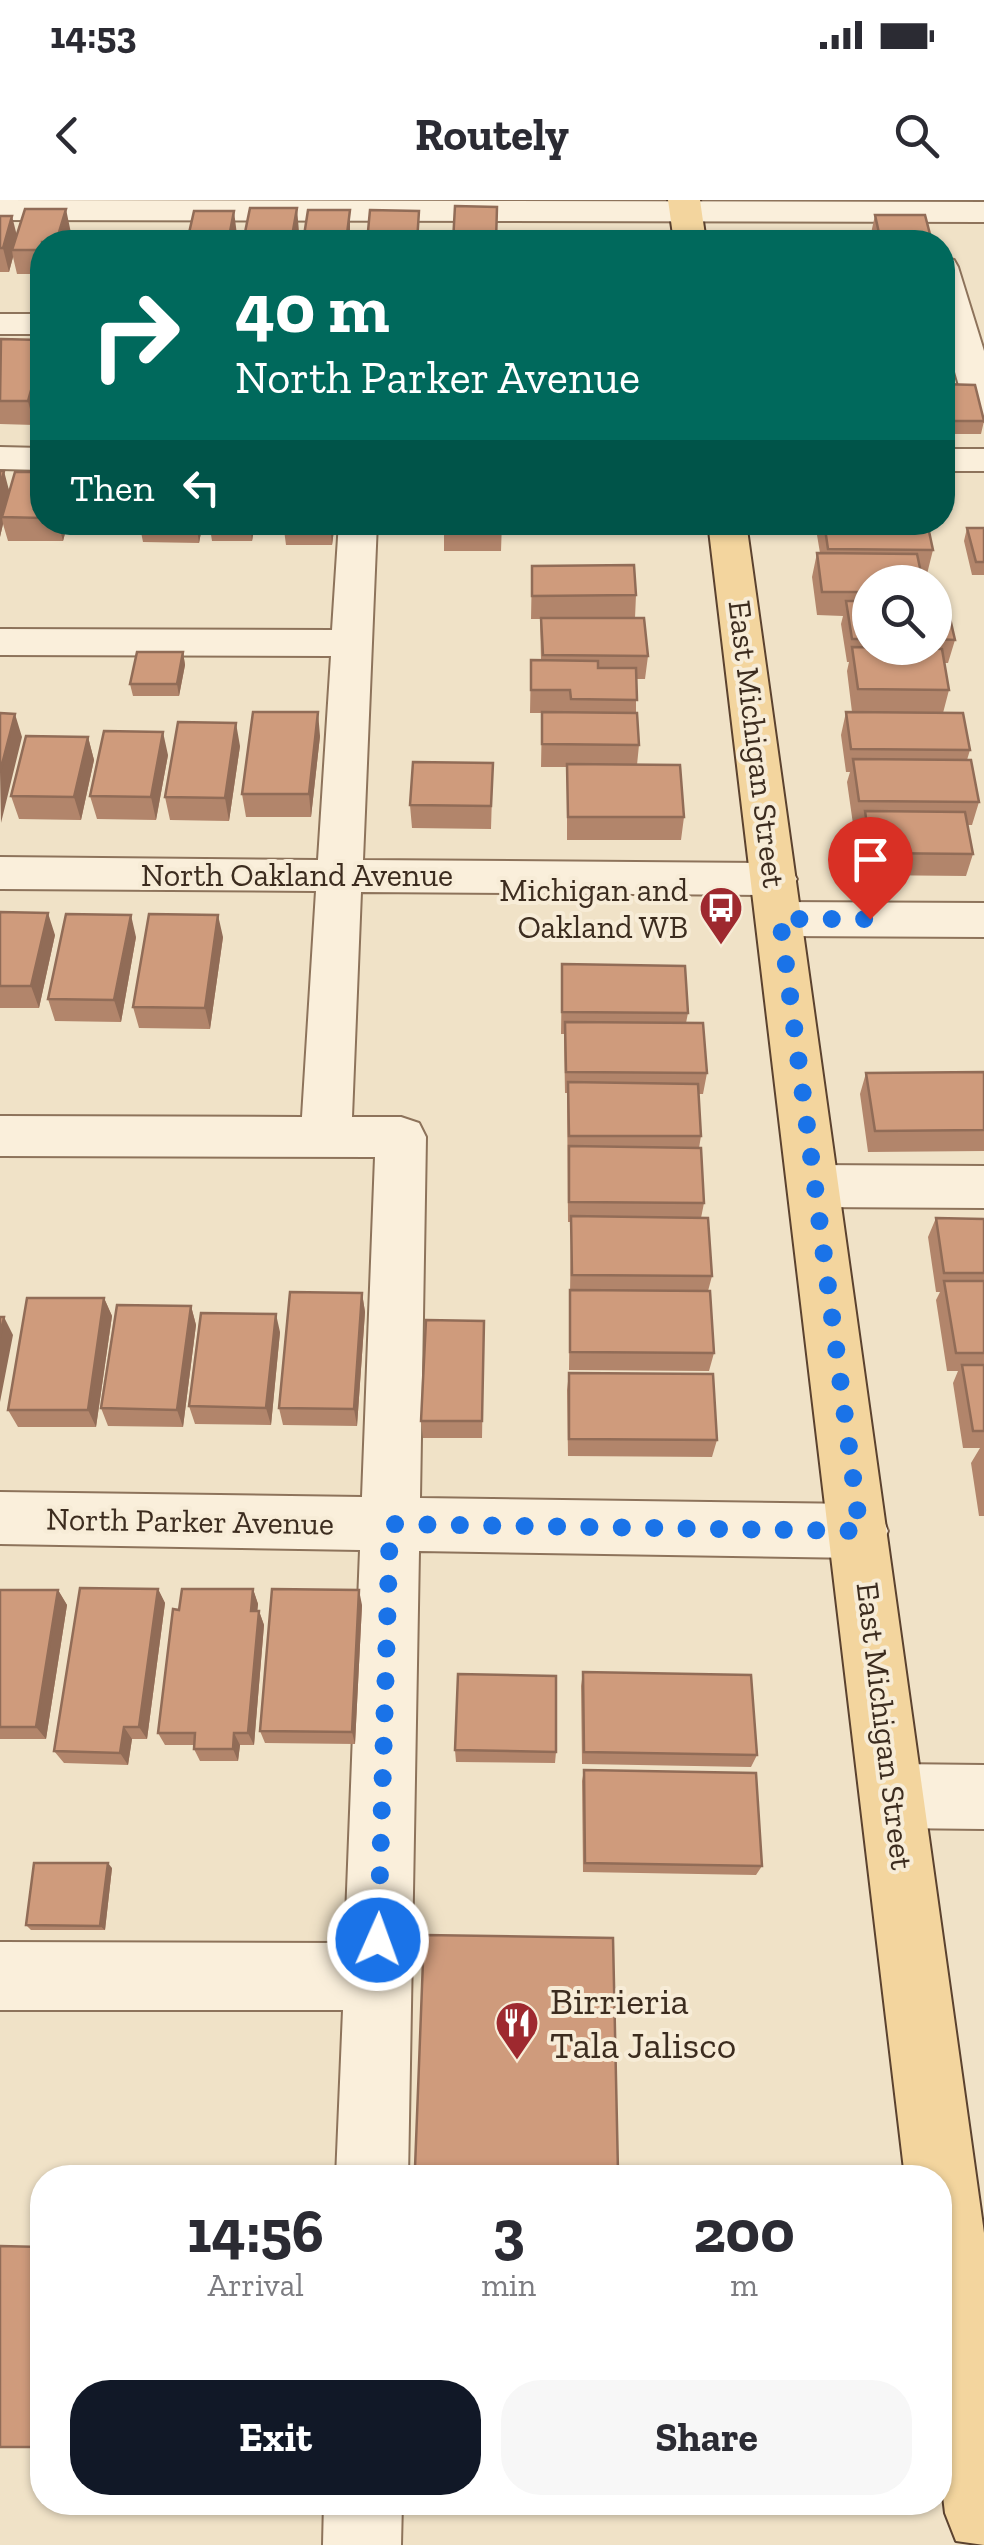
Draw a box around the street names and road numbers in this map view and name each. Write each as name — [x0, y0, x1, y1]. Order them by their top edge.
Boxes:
street label: East Michigan Street — [721, 598, 793, 890]
street label: North Oakland Avenue — [141, 856, 453, 894]
street label: North Parker Avenue — [46, 1499, 334, 1543]
street label: East Michigan Street — [849, 1580, 921, 1872]

